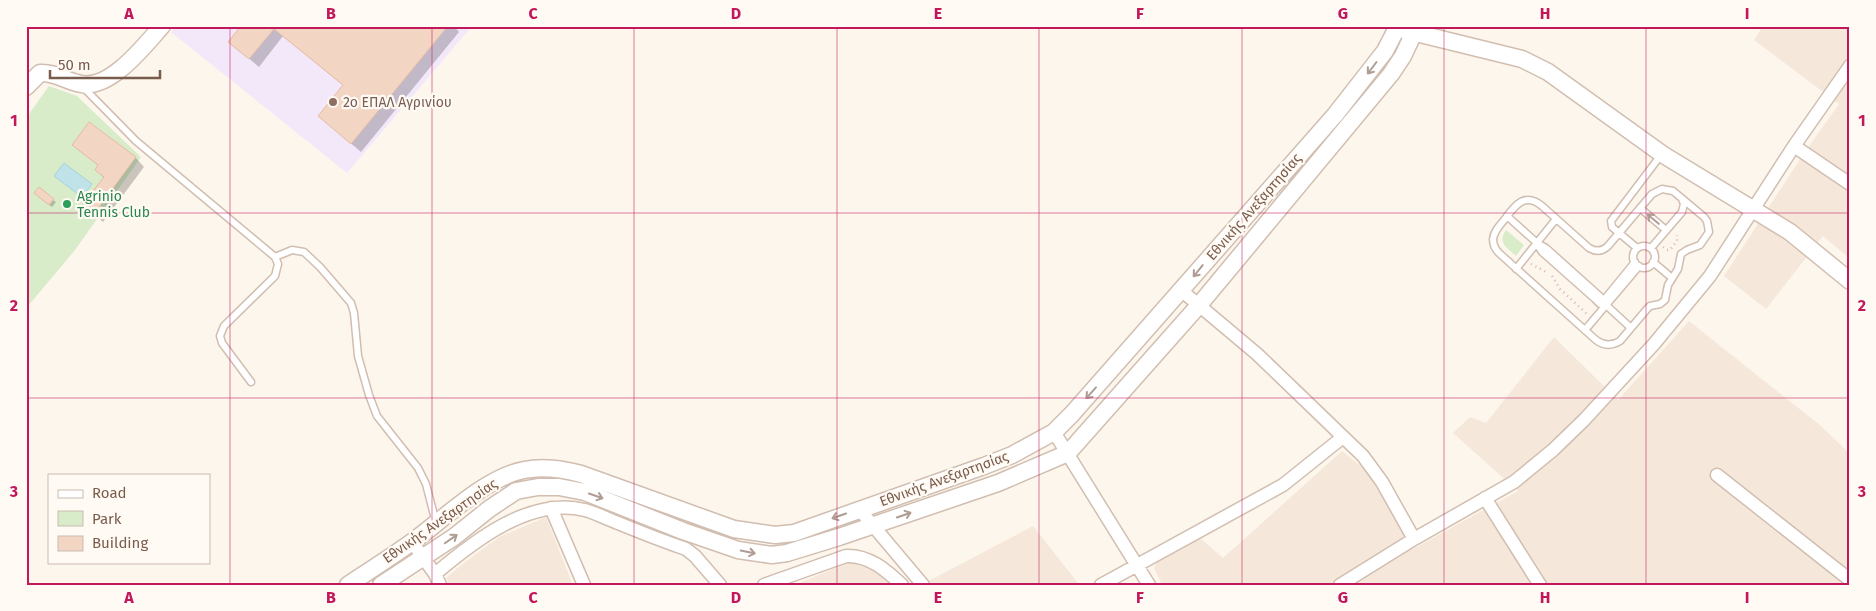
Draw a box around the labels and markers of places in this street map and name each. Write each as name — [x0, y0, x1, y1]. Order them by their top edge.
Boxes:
place label: 2ο ΕΠΑΛ Αγρινίου — [343, 94, 452, 111]
marker: 2ο ΕΠΑΛ Αγρινίου — [327, 96, 339, 108]
place label: Agrinio Tennis Club — [77, 188, 150, 221]
marker: Agrinio Tennis Club — [61, 198, 73, 210]

